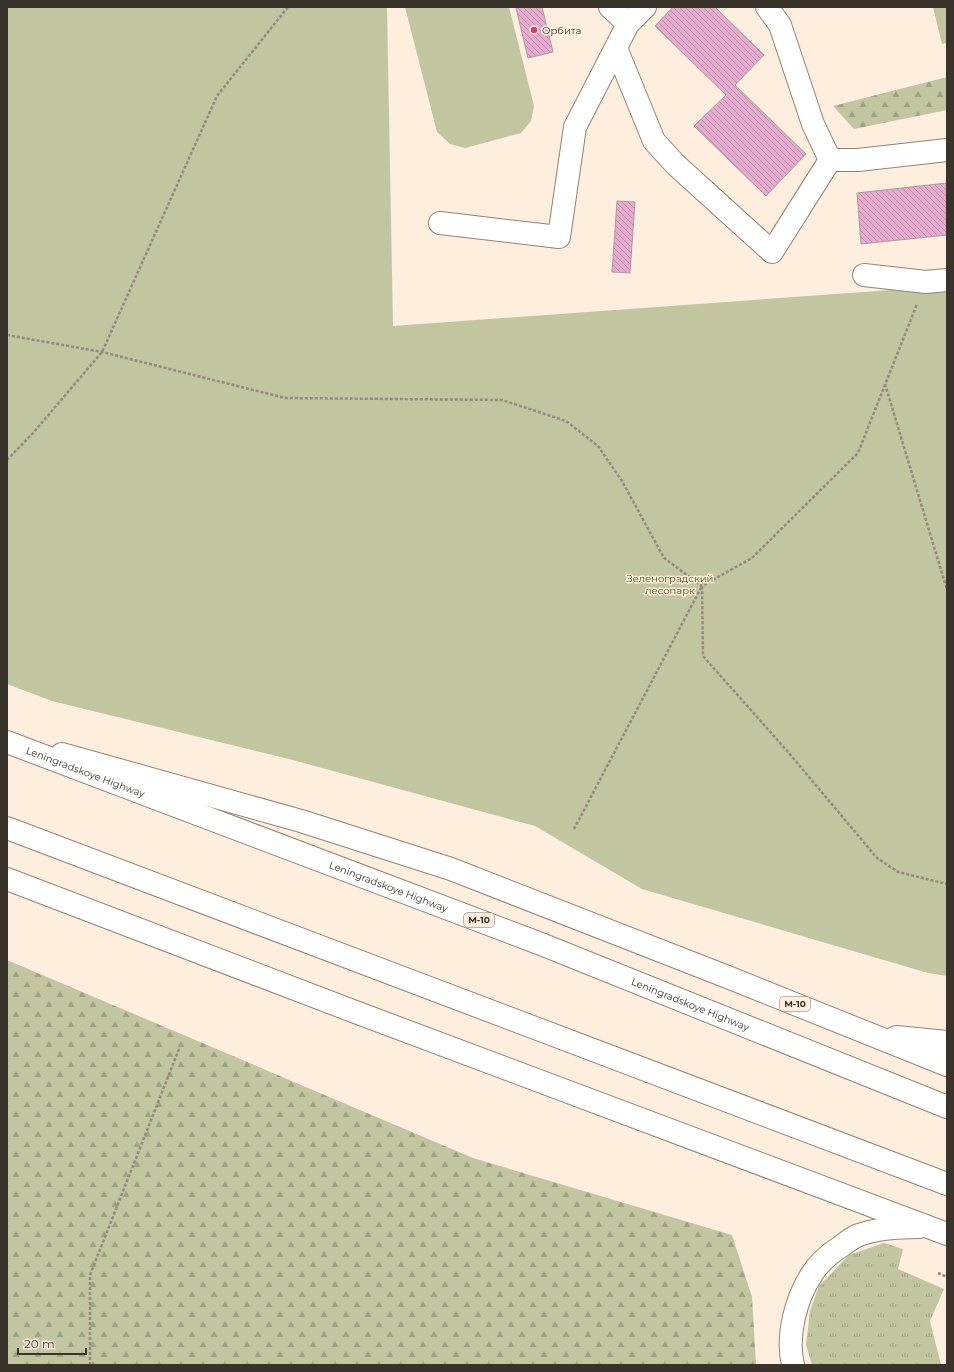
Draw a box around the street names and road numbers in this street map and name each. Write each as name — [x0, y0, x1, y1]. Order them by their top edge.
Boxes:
street label: Leningradskoye Highway — [24, 744, 147, 801]
street label: Leningradskoye Highway — [327, 858, 450, 915]
road number: М-10 — [464, 913, 494, 927]
street label: Leningradskoye Highway — [629, 975, 752, 1034]
road number: М-10 — [780, 997, 810, 1011]

